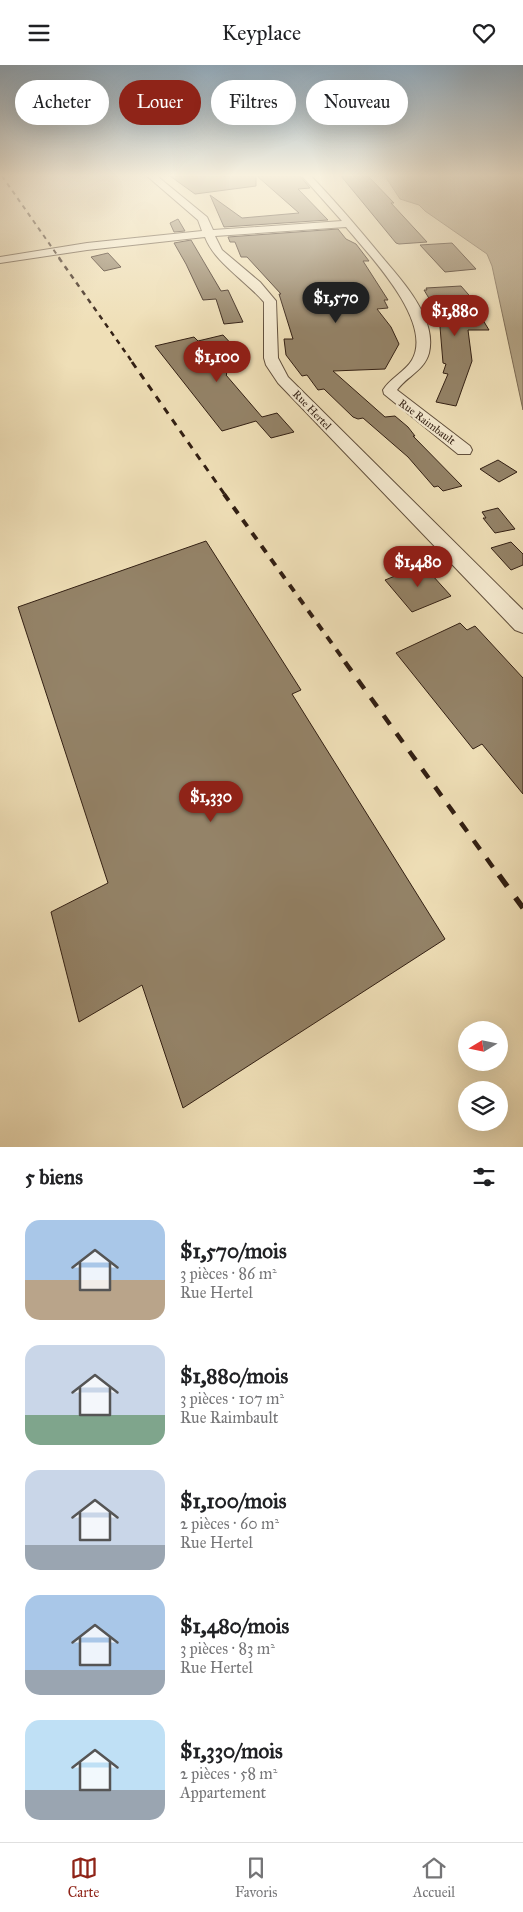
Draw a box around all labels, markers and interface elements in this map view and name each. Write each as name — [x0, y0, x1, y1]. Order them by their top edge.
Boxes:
icon: menu — [25, 19, 53, 47]
text: Keyplace — [222, 19, 301, 46]
icon: heart — [470, 19, 498, 47]
chip: Acheter — [15, 80, 109, 125]
chip: Louer — [119, 80, 201, 125]
chip: Filtres — [211, 80, 296, 125]
chip: Nouveau — [306, 80, 408, 125]
pin: $1,570 — [295, 281, 377, 324]
text: $1,570 — [313, 288, 359, 307]
pin: $1,880 — [414, 295, 496, 337]
text: $1,880 — [432, 301, 478, 320]
pin: $1,100 — [176, 341, 258, 383]
text: $1,100 — [195, 347, 239, 366]
street label: Rue Hertel — [290, 387, 334, 433]
street label: Rue Raimbault — [396, 396, 458, 448]
pin: $1,480 — [377, 545, 459, 588]
text: $1,480 — [394, 552, 442, 571]
pin: $1,330 — [170, 781, 252, 823]
text: $1,330 — [190, 787, 232, 806]
north arrow — [458, 1021, 508, 1071]
map controls — [458, 1021, 508, 1131]
button: layers — [458, 1081, 508, 1131]
icon: filters — [470, 1163, 498, 1191]
text: 5 biens — [25, 1164, 83, 1190]
text: $1,570/mois — [180, 1238, 287, 1264]
icon: home — [65, 1240, 125, 1300]
text: 3 pièces · 86 m² — [180, 1264, 277, 1283]
text: Rue Hertel — [180, 1283, 253, 1302]
text: $1,880/mois — [180, 1363, 288, 1389]
icon: home — [65, 1365, 125, 1425]
text: 3 pièces · 107 m² — [180, 1389, 284, 1408]
text: Rue Raimbault — [180, 1408, 279, 1427]
text: $1,100/mois — [180, 1488, 286, 1514]
icon: home — [65, 1490, 125, 1550]
text: 2 pièces · 60 m² — [180, 1514, 279, 1533]
text: Rue Hertel — [180, 1533, 253, 1552]
text: $1,480/mois — [180, 1613, 289, 1639]
icon: home — [65, 1615, 125, 1675]
text: 3 pièces · 83 m² — [180, 1639, 275, 1658]
text: Rue Hertel — [180, 1658, 253, 1677]
text: $1,330/mois — [180, 1738, 283, 1764]
icon: home — [65, 1740, 125, 1800]
text: 2 pièces · 58 m² — [180, 1764, 277, 1783]
text: Appartement — [180, 1783, 266, 1802]
tab: Carte — [68, 1854, 99, 1901]
tab: Favoris — [235, 1854, 277, 1901]
tab: Accueil — [413, 1854, 455, 1901]

